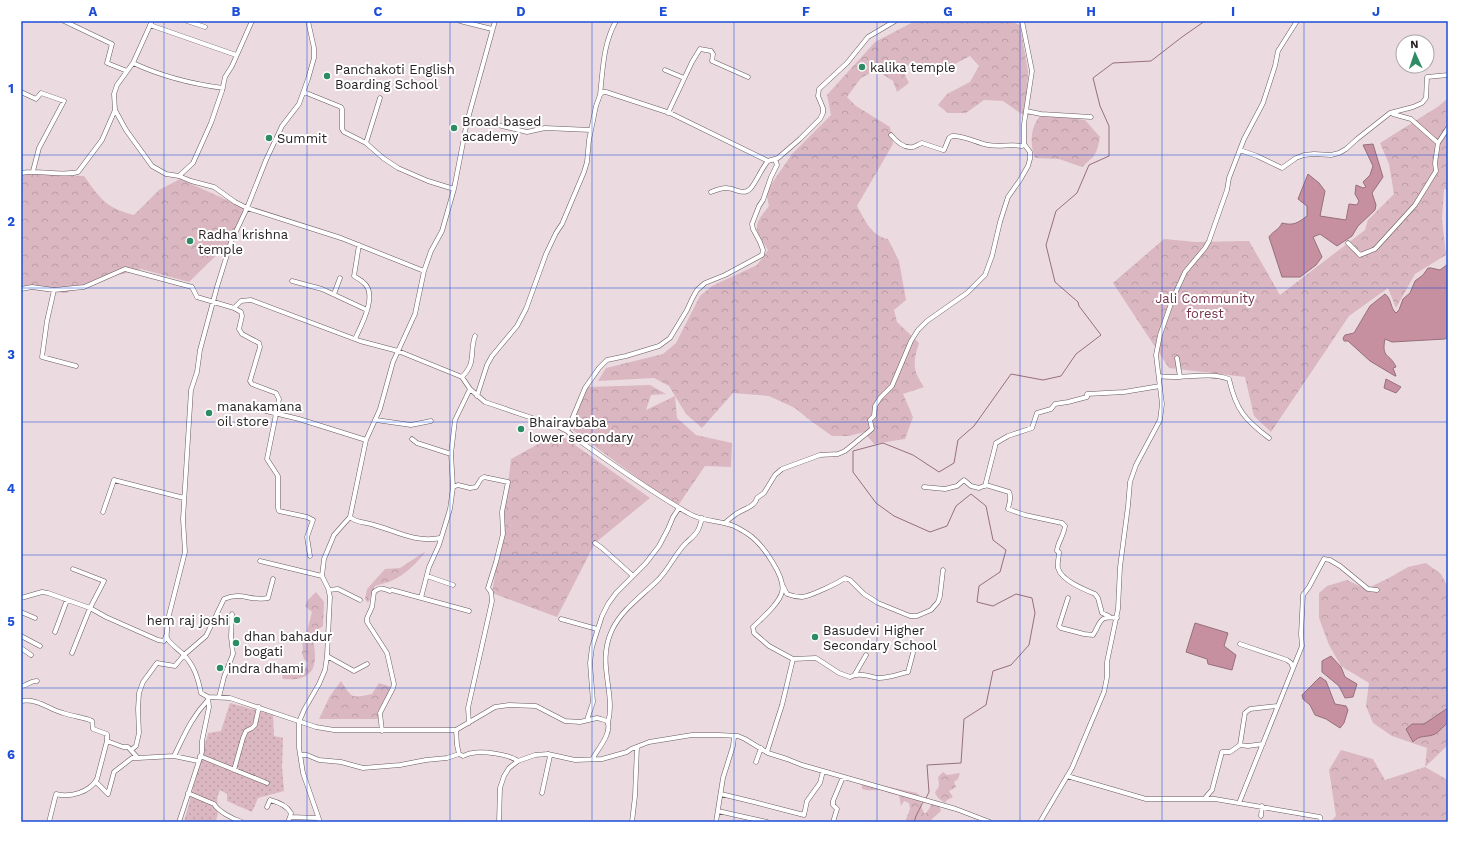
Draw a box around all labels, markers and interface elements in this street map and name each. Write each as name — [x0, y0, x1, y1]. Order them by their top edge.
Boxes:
text: A — [89, 4, 98, 19]
text: B — [232, 4, 241, 19]
text: C — [374, 4, 383, 19]
text: D — [516, 4, 526, 19]
text: E — [659, 4, 667, 19]
text: F — [802, 4, 810, 19]
text: G — [943, 4, 953, 19]
text: H — [1086, 4, 1096, 19]
text: I — [1231, 4, 1235, 19]
text: J — [1372, 4, 1380, 19]
north arrow — [1395, 34, 1435, 74]
text: N — [1410, 38, 1419, 51]
place label: kalika temple — [870, 60, 955, 75]
place label: Panchakoti English Boarding School — [335, 62, 455, 92]
marker: kalika temple — [857, 62, 867, 72]
marker: Panchakoti English Boarding School — [322, 71, 332, 81]
text: 1 — [8, 81, 14, 96]
place label: Broad based academy — [462, 114, 541, 144]
marker: Broad based academy — [449, 123, 459, 133]
place label: Summit — [277, 131, 328, 146]
marker: Summit — [264, 133, 274, 143]
text: 2 — [7, 214, 15, 229]
place label: Radha krishna temple — [198, 227, 289, 257]
marker: Radha krishna temple — [185, 236, 195, 246]
park label: Jali Community forest — [1155, 291, 1255, 321]
text: 3 — [7, 347, 15, 362]
place label: manakamana oil store — [217, 399, 303, 429]
marker: manakamana oil store — [204, 408, 214, 418]
place label: Bhairavbaba lower secondary — [529, 415, 633, 445]
marker: Bhairavbaba lower secondary — [516, 424, 526, 434]
text: 4 — [7, 481, 16, 496]
place label: hem raj joshi — [147, 613, 229, 628]
text: 5 — [7, 614, 15, 629]
marker: hem raj joshi — [232, 615, 242, 625]
place label: Basudevi Higher Secondary School — [823, 623, 937, 653]
place label: dhan bahadur bogati — [244, 629, 332, 659]
marker: Basudevi Higher Secondary School — [810, 632, 820, 642]
marker: dhan bahadur bogati — [231, 638, 241, 648]
place label: indra dhami — [228, 661, 304, 676]
marker: indra dhami — [215, 663, 225, 673]
text: 6 — [7, 747, 15, 762]

